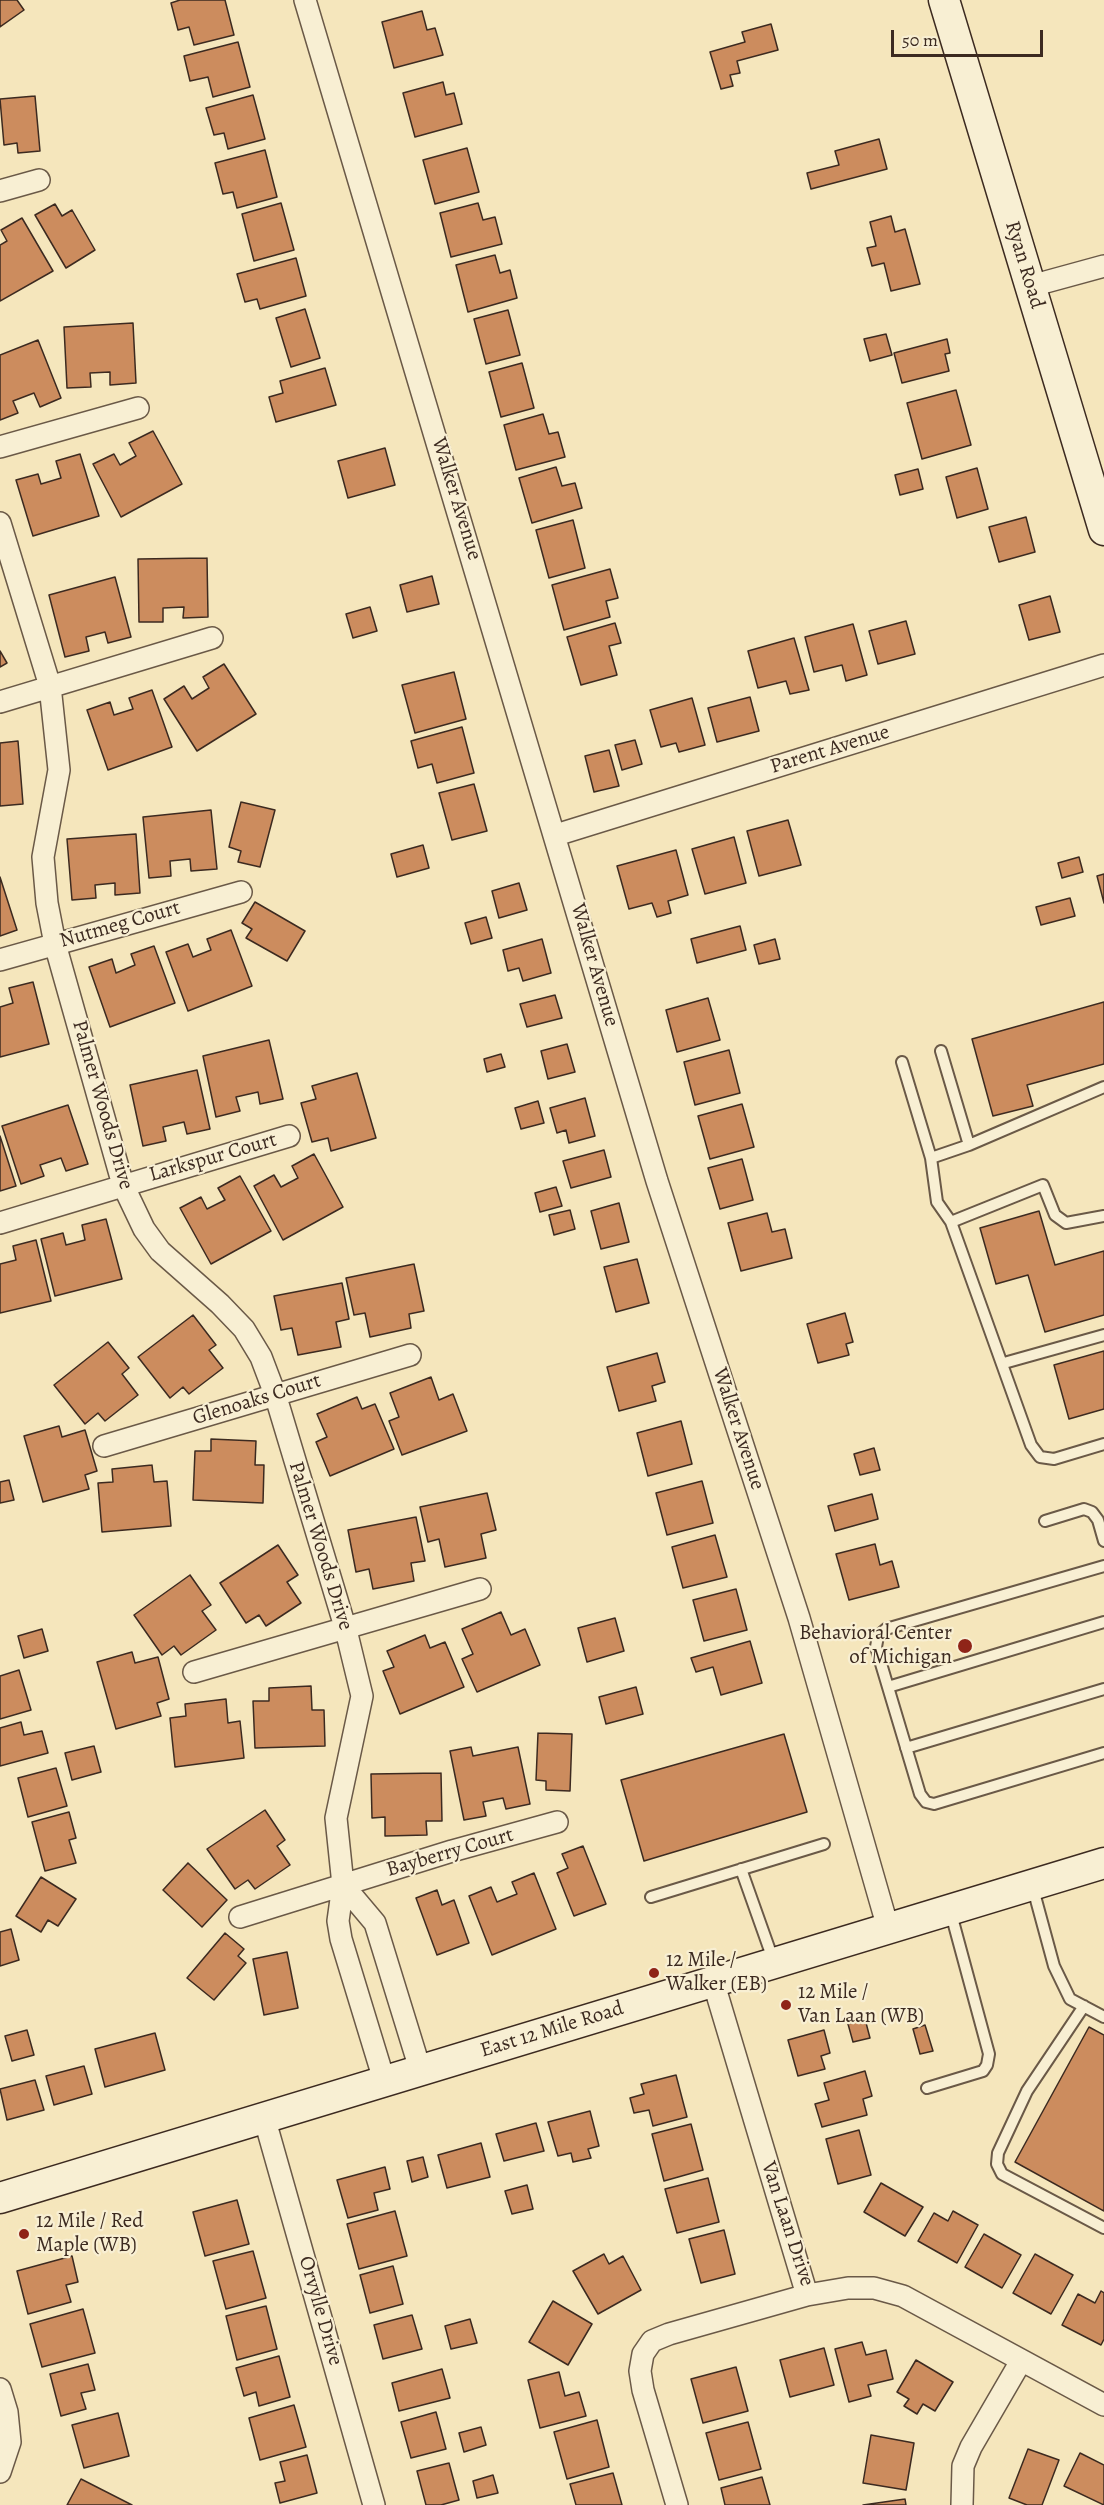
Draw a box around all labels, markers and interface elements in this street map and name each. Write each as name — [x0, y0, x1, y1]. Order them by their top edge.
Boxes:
scale bar — [894, 18, 1046, 56]
text: 50 m — [902, 28, 938, 52]
street label: Ryan Road — [999, 218, 1049, 312]
street label: Walker Avenue — [425, 435, 487, 563]
street label: Parent Avenue — [767, 720, 893, 780]
street label: Nutmeg Court — [57, 896, 183, 954]
street label: Walker Avenue — [564, 901, 624, 1029]
street label: Palmer Woods Drive — [66, 1017, 138, 1193]
street label: Larkspur Court — [146, 1128, 280, 1188]
street label: Walker Avenue — [706, 1365, 770, 1493]
street label: Glenoaks Court — [190, 1369, 324, 1431]
street label: Palmer Woods Drive — [282, 1459, 358, 1633]
place label: Behavioral Center of Michigan — [799, 1621, 952, 1671]
marker: Behavioral Center of Michigan — [956, 1637, 974, 1655]
street label: Bayberry Court — [384, 1823, 516, 1883]
place label: 12 Mile / Walker (EB) — [666, 1948, 767, 1998]
marker: 12 Mile / Walker (EB) — [647, 1966, 661, 1980]
place label: 12 Mile / Van Laan (WB) — [798, 1980, 924, 2030]
street label: East 12 Mile Road — [477, 1996, 627, 2064]
marker: 12 Mile / Van Laan (WB) — [779, 1998, 793, 2012]
street label: Van Laan Drive — [755, 2158, 819, 2290]
place label: 12 Mile / Red Maple (WB) — [36, 2209, 143, 2259]
marker: 12 Mile / Red Maple (WB) — [17, 2227, 31, 2241]
street label: Orvylle Drive — [292, 2253, 348, 2369]

